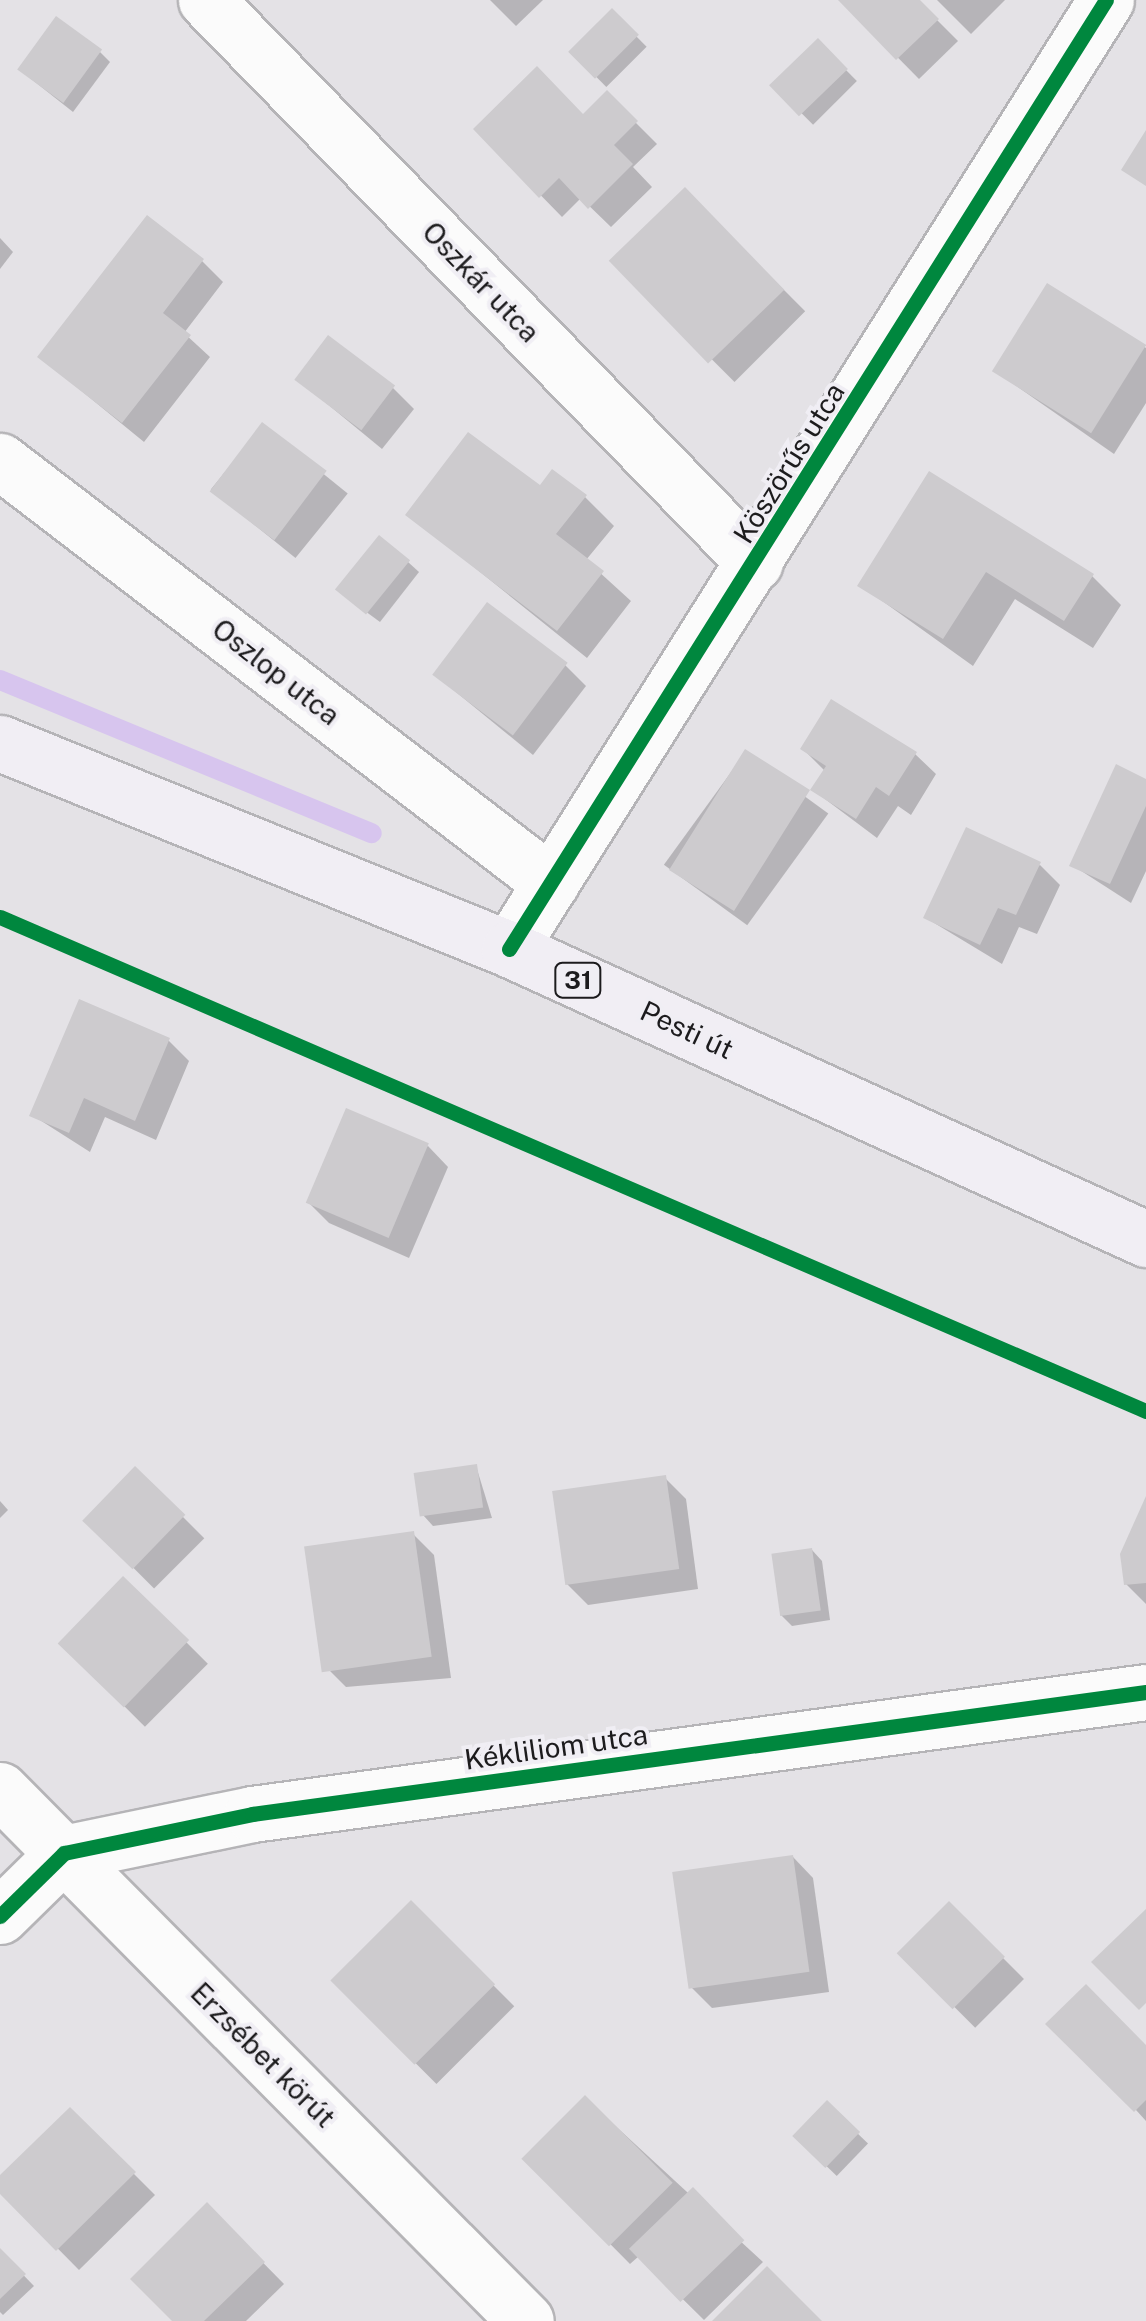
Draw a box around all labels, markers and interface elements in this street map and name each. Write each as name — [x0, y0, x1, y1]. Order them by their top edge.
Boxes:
street label: Oszkár utca — [415, 215, 547, 349]
street label: Köszörűs utca — [726, 377, 852, 549]
street label: Oszlop utca — [206, 612, 346, 732]
road number: 31 — [553, 960, 603, 1000]
street label: Pesti út — [635, 994, 739, 1066]
street label: Kékliliom utca — [462, 1718, 650, 1776]
street label: Erzsébet körút — [184, 1976, 342, 2134]

